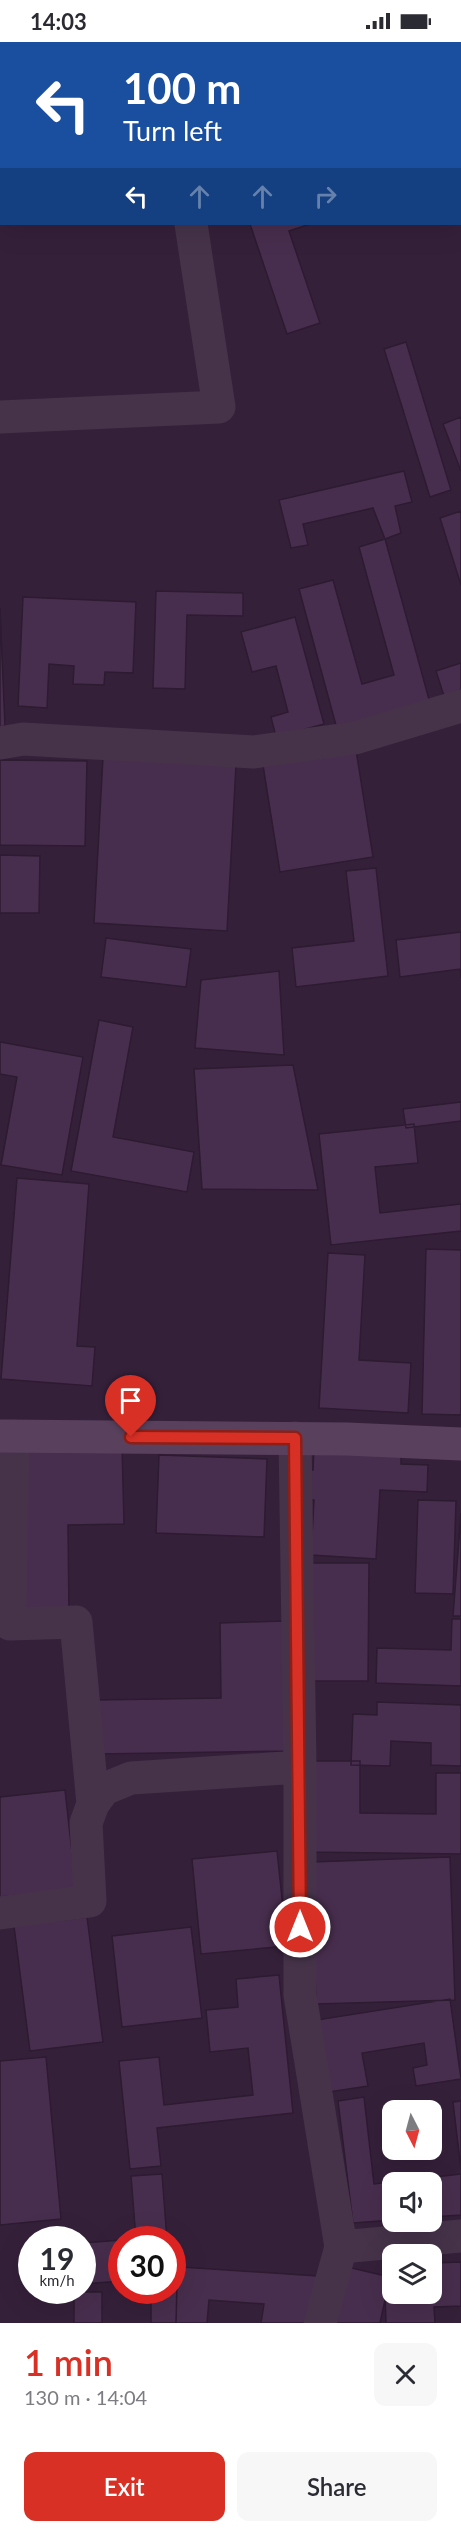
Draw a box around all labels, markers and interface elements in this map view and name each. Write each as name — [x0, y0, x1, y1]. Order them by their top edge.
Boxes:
text: 14:03 — [30, 8, 87, 35]
text: 100 m — [123, 63, 241, 113]
icon: left — [24, 66, 102, 144]
text: Turn left — [123, 114, 222, 147]
icon: left — [120, 180, 153, 213]
icon: ahead — [183, 180, 216, 213]
icon: ahead — [246, 180, 279, 213]
icon: right — [309, 180, 342, 213]
pin — [105, 1375, 156, 1437]
icon: arrive — [114, 1384, 147, 1417]
position arrow — [268, 1895, 332, 1959]
north arrow — [382, 2100, 442, 2160]
map controls — [382, 2100, 442, 2304]
button: sound — [382, 2172, 442, 2232]
speed limit sign: 30 — [108, 2226, 186, 2304]
text: 19 — [40, 2240, 74, 2276]
button: layers — [382, 2244, 442, 2304]
text: km/h — [39, 2271, 75, 2289]
text: 1 min — [24, 2340, 113, 2384]
button: close — [374, 2343, 437, 2406]
text: 130 m · 14:04 — [24, 2385, 147, 2409]
button: Exit — [24, 2452, 225, 2521]
button: Share — [237, 2452, 437, 2521]

